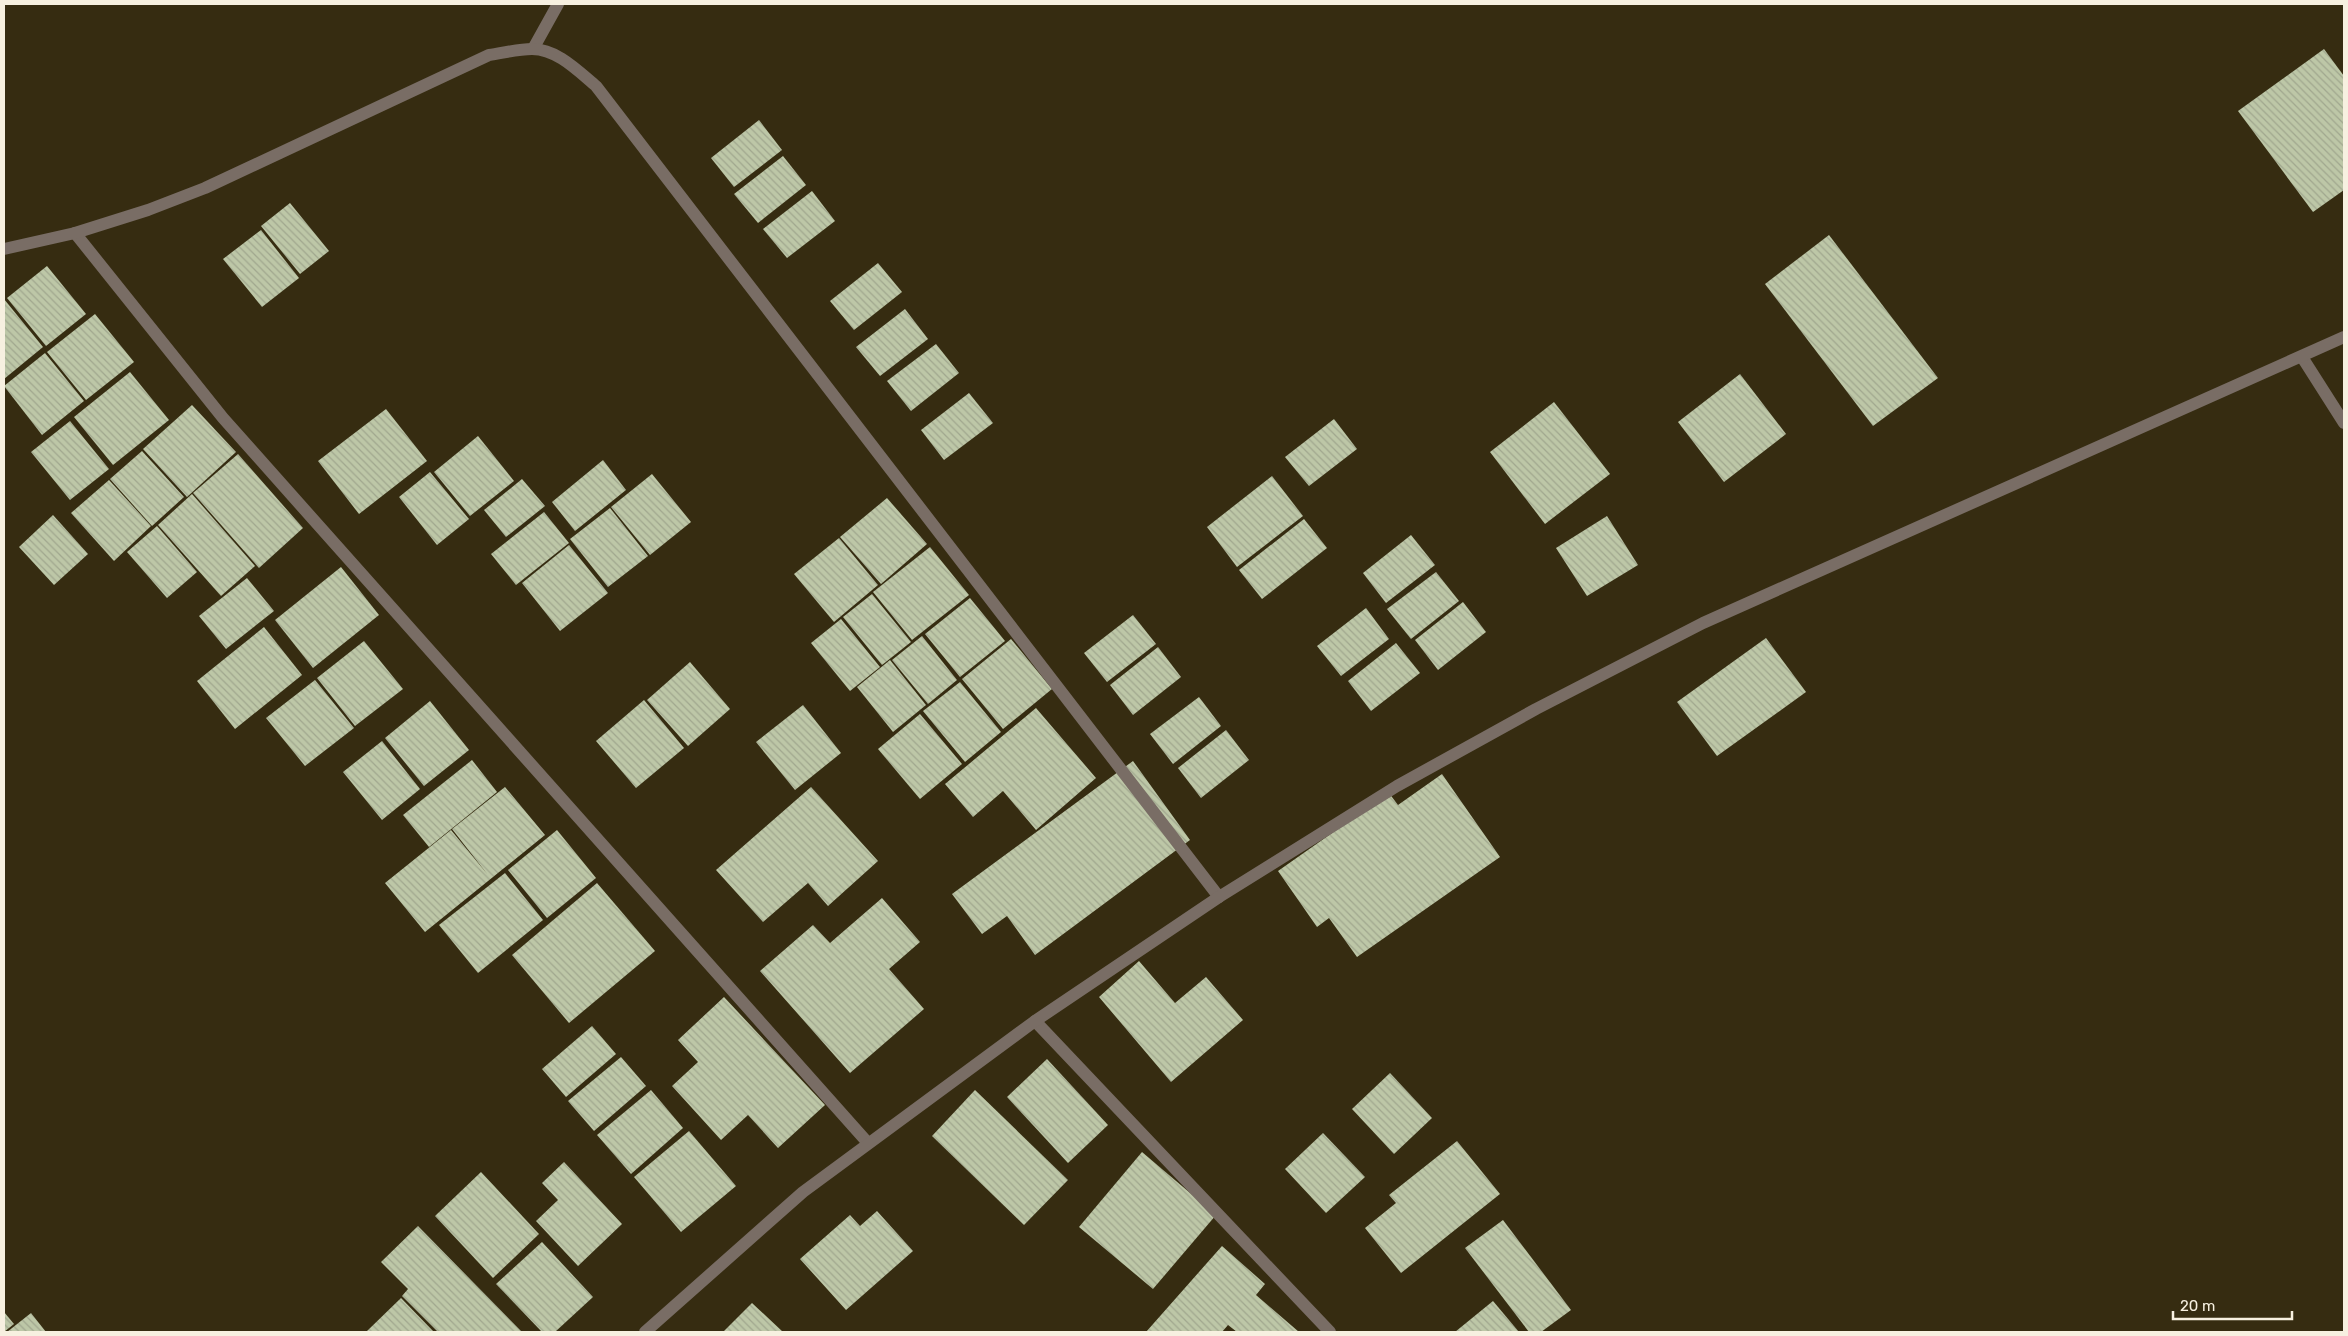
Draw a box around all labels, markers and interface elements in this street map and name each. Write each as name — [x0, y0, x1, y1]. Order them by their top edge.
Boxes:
scale bar — [2173, 1288, 2292, 1320]
text: 20 m — [2180, 1297, 2215, 1315]

